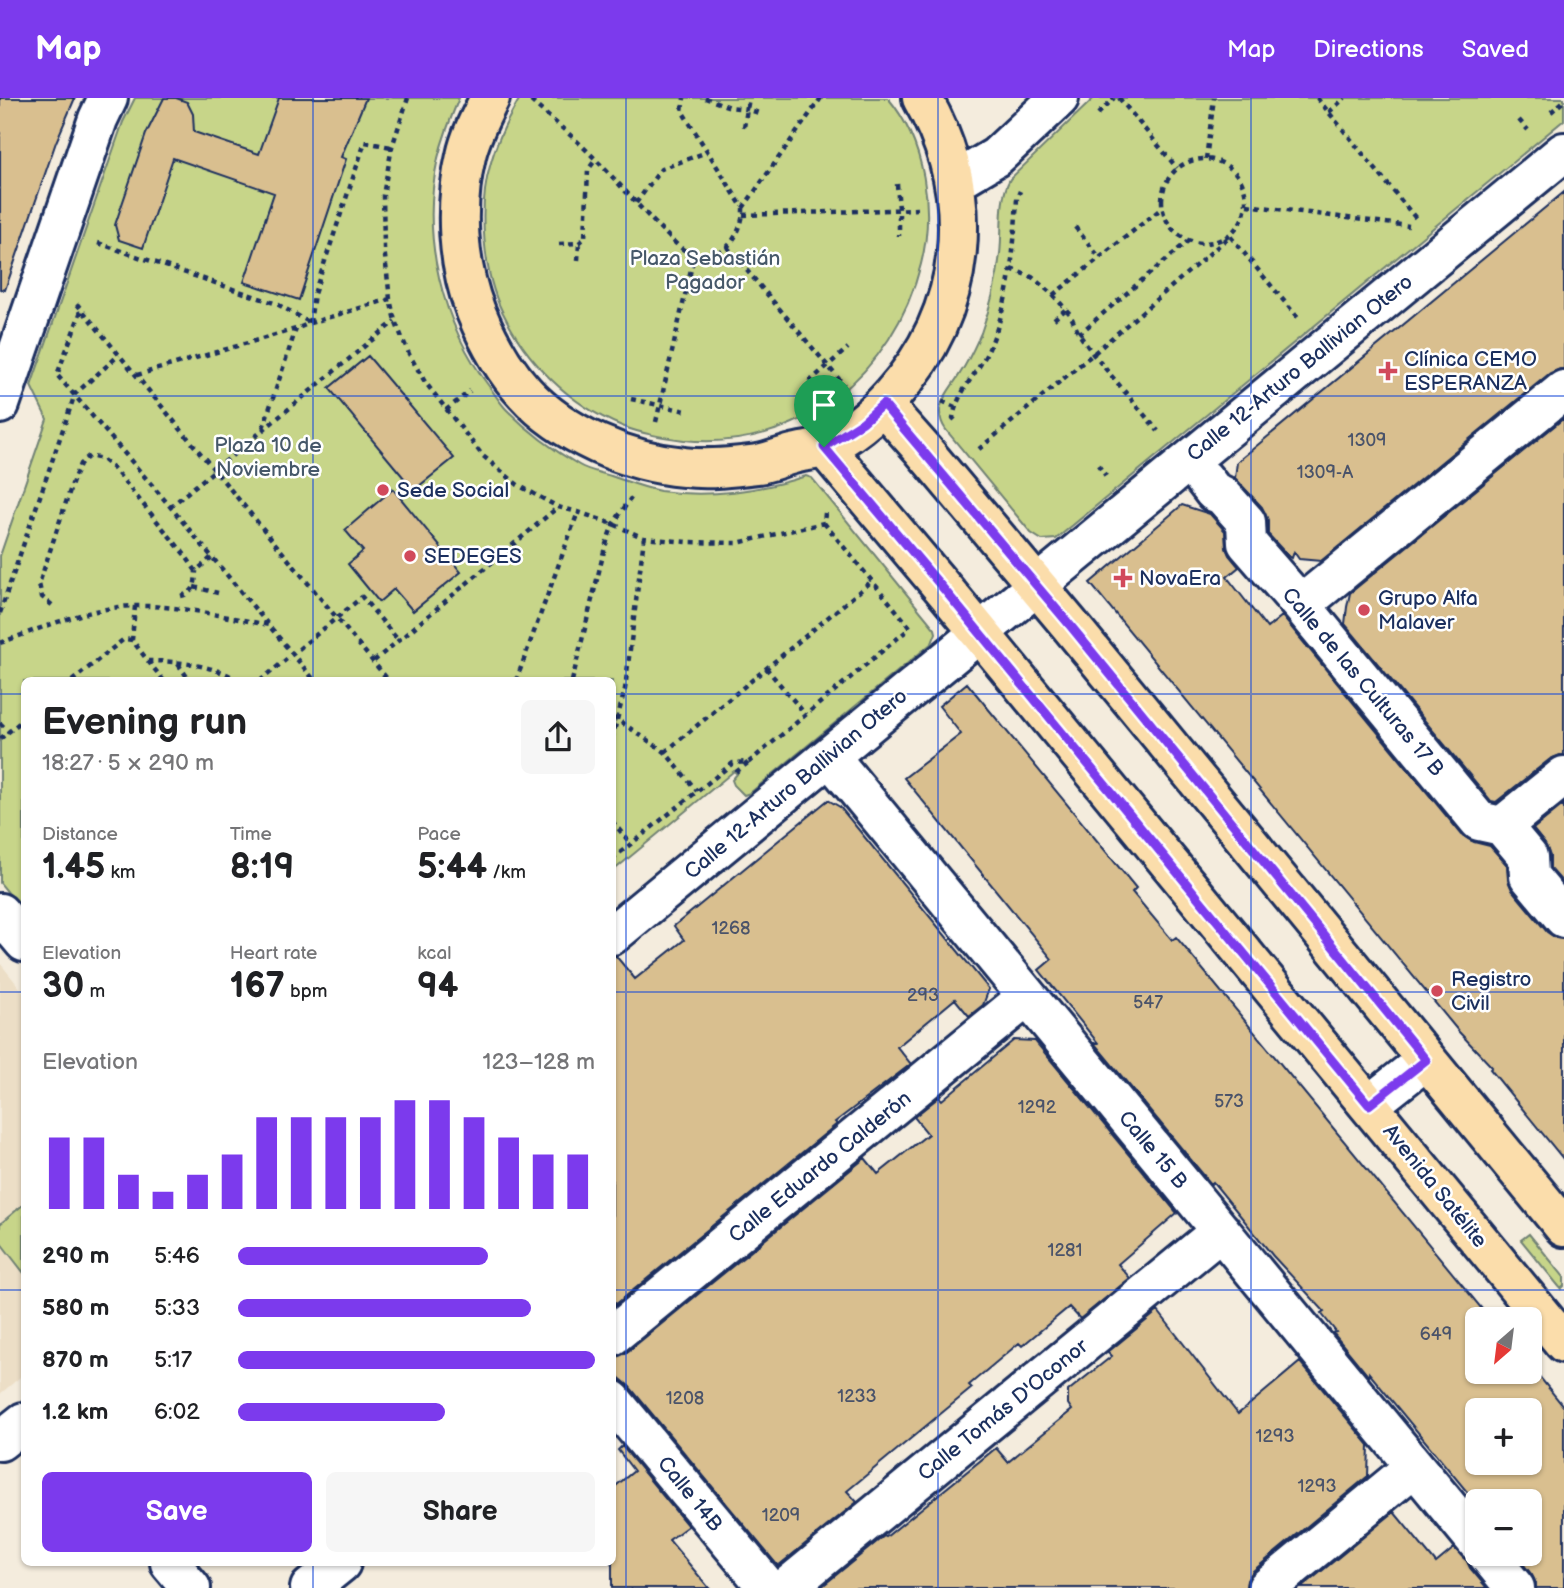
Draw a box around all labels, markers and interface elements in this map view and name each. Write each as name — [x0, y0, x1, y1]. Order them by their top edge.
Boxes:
text: Map — [35, 29, 101, 69]
text: Map — [1227, 35, 1275, 64]
text: Directions — [1313, 35, 1424, 64]
text: Saved — [1462, 35, 1529, 64]
park label: Plaza Sebastián Pagador — [630, 246, 780, 295]
street label: Calle 12-Arturo Ballivian Otero — [1182, 269, 1418, 467]
place label: Clínica CEMO ESPERANZA — [1404, 347, 1537, 396]
marker: Clínica CEMO ESPERANZA — [1378, 361, 1398, 381]
pin — [794, 375, 854, 447]
icon: arrive — [805, 386, 843, 424]
house number: 1309 — [1347, 430, 1387, 451]
park label: Plaza 10 de Noviembre — [214, 433, 322, 482]
house number: 1309-A — [1297, 462, 1353, 483]
place label: Sede Social — [397, 478, 509, 503]
marker: Sede Social — [375, 482, 391, 498]
place label: SEDEGES — [424, 544, 522, 569]
marker: SEDEGES — [402, 548, 418, 564]
place label: NovaEra — [1139, 566, 1221, 591]
marker: NovaEra — [1113, 568, 1133, 588]
street label: Calle de las Culturas 17 B — [1277, 583, 1449, 781]
place label: Grupo Alfa Malaver — [1378, 586, 1478, 635]
marker: Grupo Alfa Malaver — [1356, 602, 1372, 618]
street label: Calle 12-Arturo Ballivian Otero — [680, 683, 913, 885]
text: Evening run — [42, 700, 247, 745]
button: share — [521, 700, 595, 774]
text: 18:27 · 5 × 290 m — [42, 749, 214, 777]
text: Distance — [42, 823, 118, 846]
text: Time — [230, 823, 272, 846]
text: Pace — [417, 823, 461, 846]
text: 1.45 — [42, 846, 105, 889]
text: 8:19 — [230, 846, 294, 889]
text: 5:44 — [417, 846, 487, 889]
text: km — [105, 861, 135, 884]
text: /km — [487, 861, 526, 884]
house number: 1268 — [711, 918, 751, 939]
text: Elevation — [42, 942, 121, 965]
text: Heart rate — [230, 942, 317, 965]
text: kcal — [417, 942, 451, 965]
text: 30 — [42, 965, 84, 1008]
text: 167 — [230, 965, 285, 1008]
text: 94 — [417, 965, 458, 1008]
place label: Registro Civil — [1451, 967, 1531, 1016]
text: m — [84, 980, 105, 1003]
text: bpm — [285, 980, 327, 1003]
marker: Registro Civil — [1429, 983, 1445, 999]
house number: 293 — [907, 985, 939, 1006]
house number: 547 — [1133, 992, 1163, 1013]
text: Elevation — [42, 1048, 138, 1076]
text: 123–128 m — [483, 1048, 595, 1076]
street label: Calle Eduardo Calderón — [724, 1086, 916, 1248]
house number: 573 — [1214, 1091, 1244, 1112]
house number: 1292 — [1018, 1097, 1057, 1118]
street label: Calle 15 B — [1113, 1106, 1193, 1194]
street label: Avenida Satélite — [1378, 1119, 1492, 1253]
house number: 1281 — [1047, 1240, 1083, 1261]
text: 290 m — [42, 1242, 109, 1270]
text: 5:46 — [154, 1242, 200, 1270]
text: 580 m — [42, 1294, 109, 1322]
text: 5:33 — [154, 1294, 200, 1322]
north arrow — [1465, 1307, 1542, 1384]
map controls — [1465, 1307, 1542, 1566]
house number: 649 — [1420, 1324, 1452, 1345]
street label: Calle Tomás D'Oconor — [913, 1334, 1093, 1486]
text: 870 m — [42, 1346, 109, 1374]
text: 5:17 — [154, 1346, 192, 1374]
house number: 1233 — [837, 1386, 877, 1407]
house number: 1208 — [666, 1388, 704, 1409]
text: 1.2 km — [42, 1398, 108, 1426]
text: 6:02 — [154, 1398, 200, 1426]
button: + — [1465, 1398, 1542, 1475]
house number: 1293 — [1255, 1426, 1295, 1447]
street label: Calle 14B — [652, 1451, 728, 1537]
button: Save — [42, 1472, 312, 1552]
button: Share — [326, 1472, 595, 1552]
house number: 1293 — [1297, 1476, 1337, 1497]
button: − — [1465, 1489, 1542, 1566]
house number: 1209 — [762, 1505, 800, 1526]

